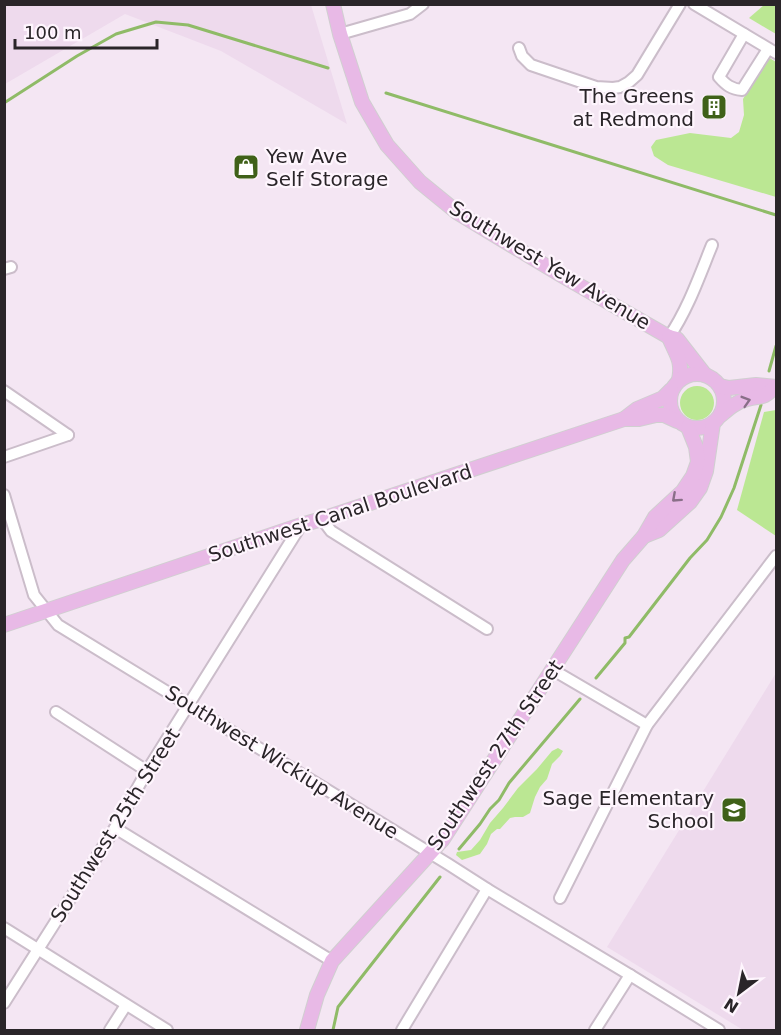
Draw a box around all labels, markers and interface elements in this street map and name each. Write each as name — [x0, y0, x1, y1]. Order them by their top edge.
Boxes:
scale bar — [15, 12, 158, 50]
text: 100 m — [24, 22, 82, 43]
place label: The Greens at Redmond — [572, 84, 694, 131]
building icon: The Greens at Redmond — [699, 92, 729, 122]
place label: Yew Ave Self Storage — [265, 144, 388, 191]
shop icon: Yew Ave Self Storage — [231, 152, 261, 182]
street label: Southwest Yew Avenue — [445, 195, 655, 335]
one-way arrow — [740, 395, 751, 408]
street label: Southwest Canal Boulevard — [205, 459, 475, 567]
one-way arrow — [672, 491, 682, 502]
street label: Southwest 27th Street — [422, 655, 568, 855]
street label: Southwest Wickiup Avenue — [161, 680, 403, 844]
street label: Southwest 25th Street — [45, 723, 185, 927]
place label: Sage Elementary School — [543, 786, 714, 833]
school or university icon: Sage Elementary School — [719, 795, 749, 825]
north arrow — [709, 963, 769, 1023]
text: N — [721, 994, 742, 1017]

